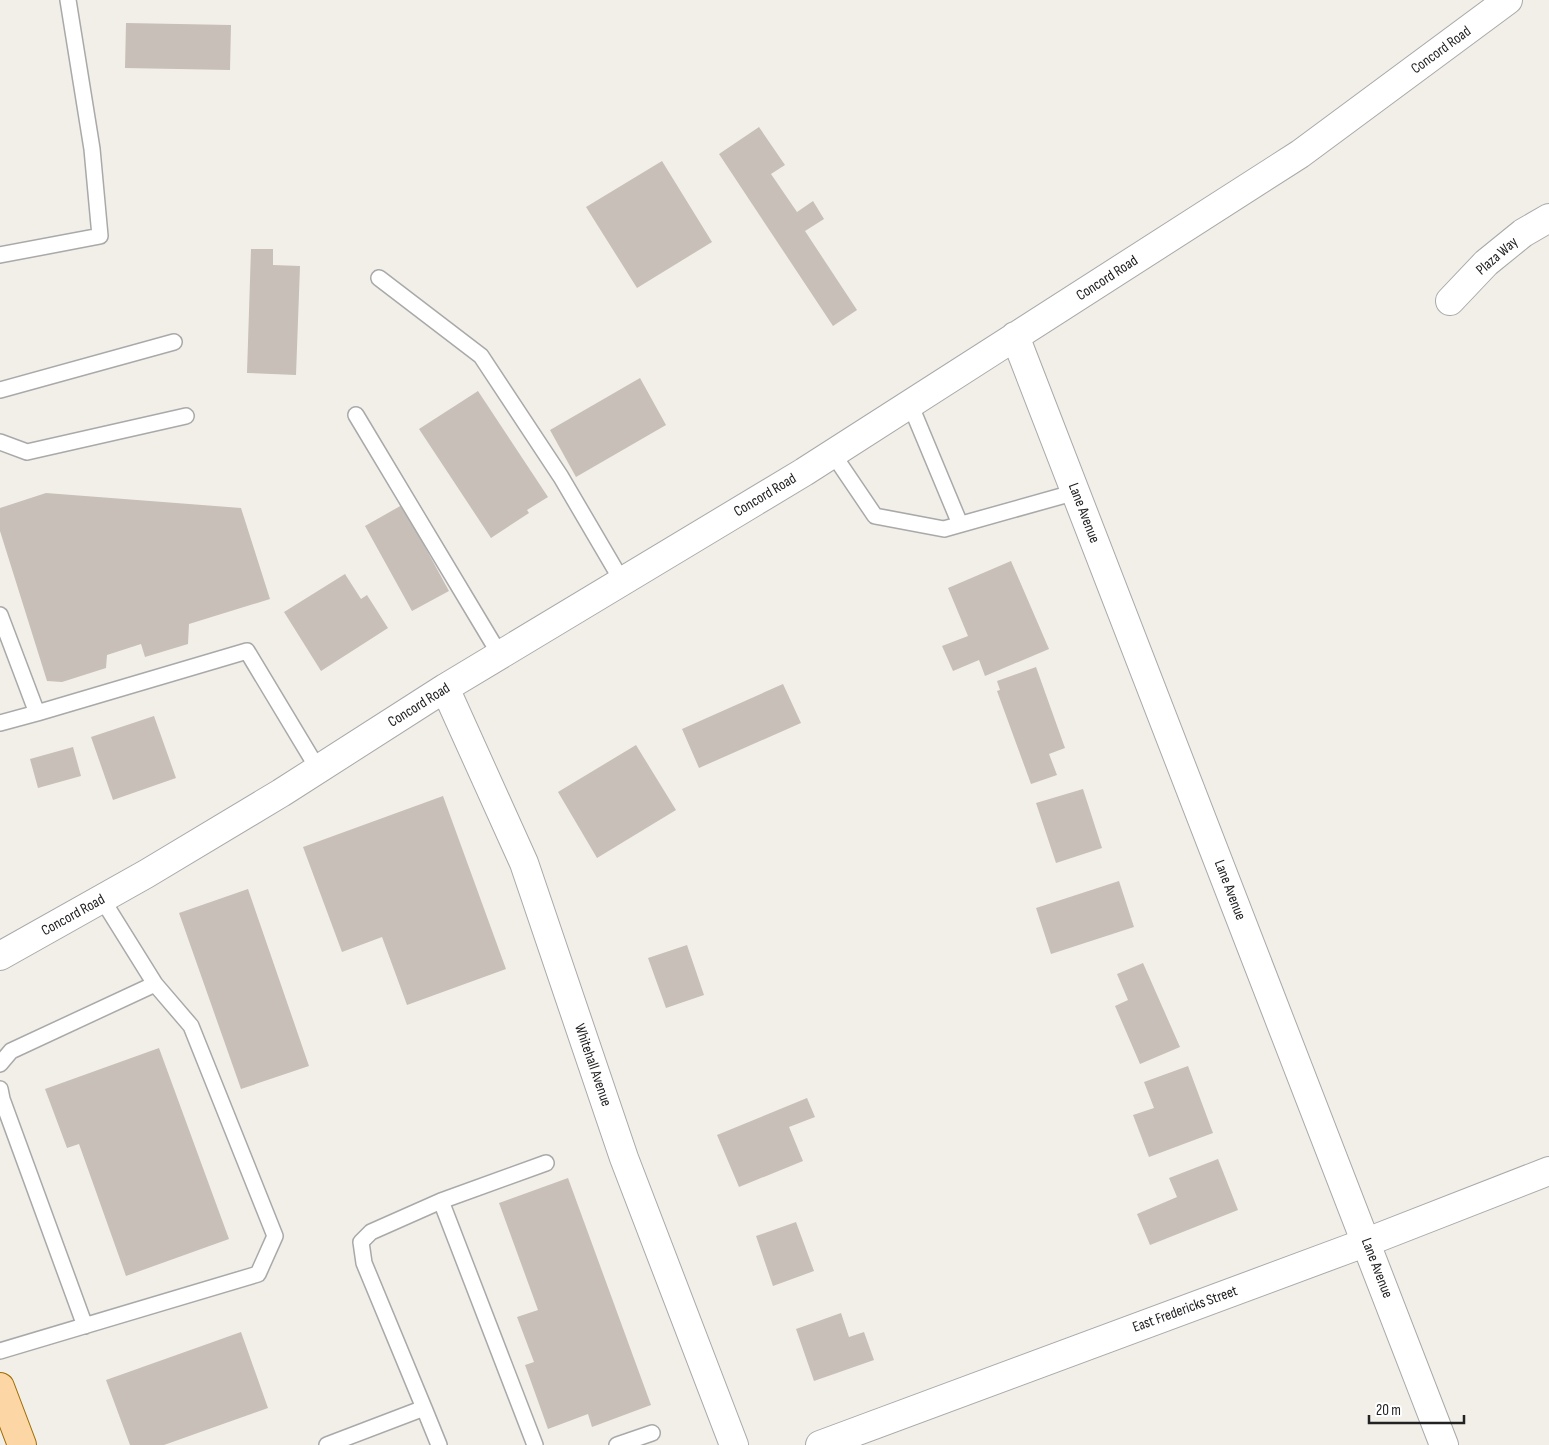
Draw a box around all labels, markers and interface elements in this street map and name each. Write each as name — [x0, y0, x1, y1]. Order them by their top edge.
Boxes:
street label: Concord Road — [1407, 22, 1475, 78]
street label: Plaza Way — [1472, 233, 1522, 279]
street label: Concord Road — [1073, 251, 1141, 305]
street label: Concord Road — [730, 469, 800, 521]
street label: Lane Avenue — [1064, 480, 1104, 546]
street label: Concord Road — [384, 678, 454, 732]
street label: Lane Avenue — [1210, 857, 1250, 923]
street label: Concord Road — [38, 890, 108, 940]
street label: Whitehall Avenue — [570, 1021, 616, 1109]
street label: Lane Avenue — [1357, 1235, 1397, 1301]
street label: East Fredericks Street — [1130, 1281, 1240, 1337]
scale bar — [1369, 1392, 1464, 1424]
text: 20 m — [1376, 1401, 1401, 1420]

